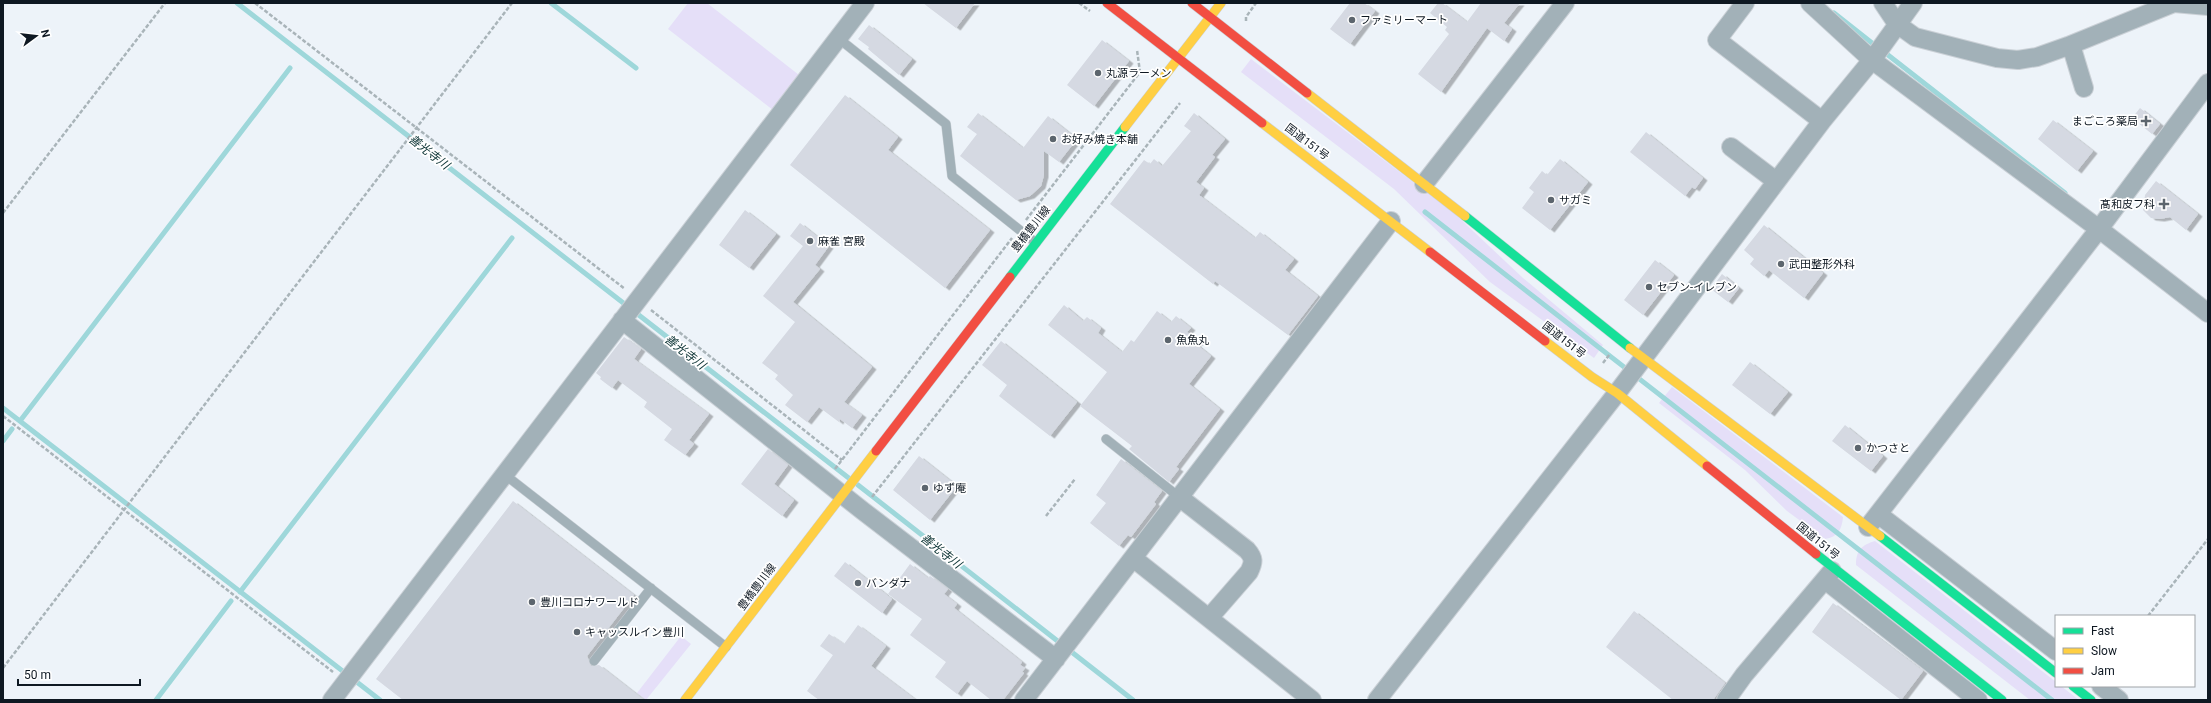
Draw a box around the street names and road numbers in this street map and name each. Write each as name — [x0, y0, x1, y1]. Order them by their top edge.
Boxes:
street label: 国道151号 — [1283, 121, 1331, 163]
street label: 豊橋豊川線 — [1009, 203, 1053, 255]
street label: 国道151号 — [1540, 319, 1588, 361]
street label: 国道151号 — [1794, 520, 1842, 562]
street label: 豊橋豊川線 — [735, 561, 779, 613]

